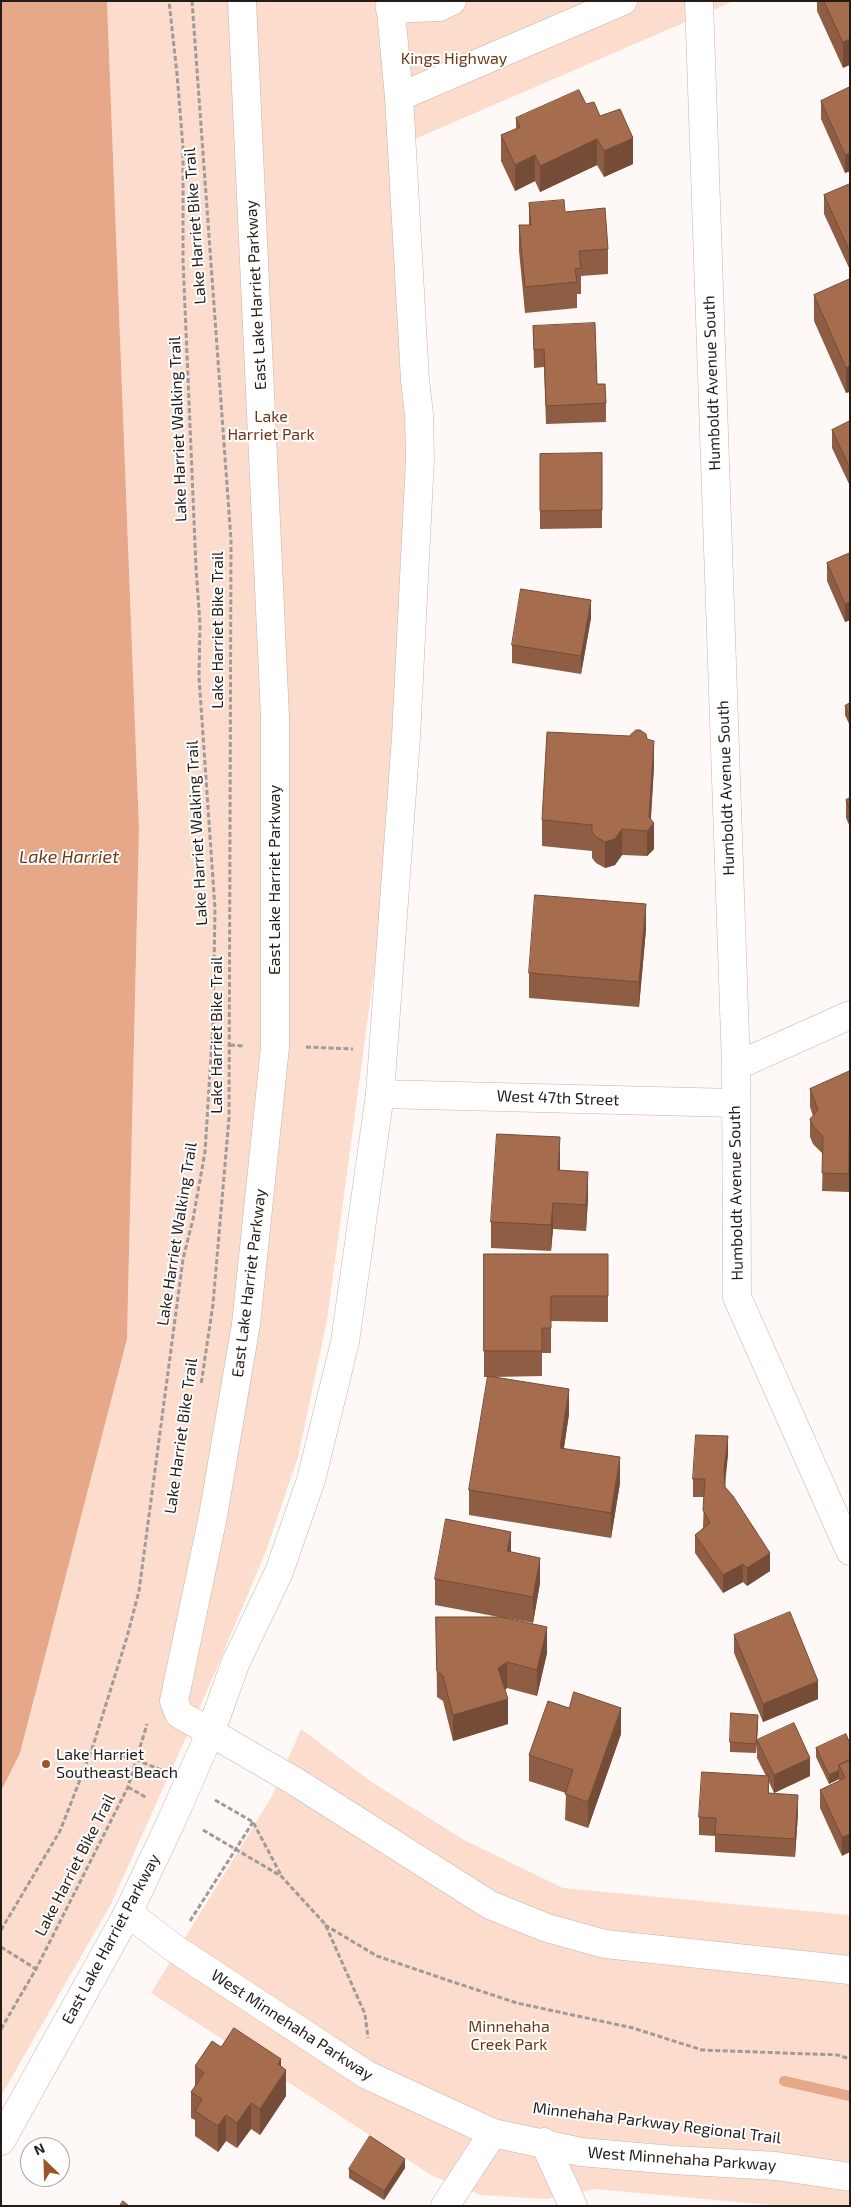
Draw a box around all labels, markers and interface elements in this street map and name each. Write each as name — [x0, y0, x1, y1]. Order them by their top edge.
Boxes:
park label: Kings Highway — [401, 49, 507, 69]
street label: Lake Harriet Bike Trail — [180, 147, 210, 305]
street label: East Lake Harriet Parkway — [241, 200, 271, 390]
street label: Humboldt Avenue South — [699, 295, 725, 471]
street label: Lake Harriet Walking Trail — [165, 336, 191, 522]
park label: Lake Harriet Park — [227, 407, 315, 445]
street label: Lake Harriet Bike Trail — [208, 551, 228, 709]
street label: Humboldt Avenue South — [713, 700, 739, 876]
street label: Lake Harriet Walking Trail — [183, 740, 211, 926]
street label: East Lake Harriet Parkway — [265, 785, 285, 975]
water label: Lake Harriet — [19, 846, 119, 868]
street label: Lake Harriet Bike Trail — [207, 956, 227, 1114]
street label: West 47th Street — [496, 1086, 620, 1110]
street label: Humboldt Avenue South — [725, 1105, 747, 1281]
street label: Lake Harriet Walking Trail — [153, 1141, 201, 1327]
street label: East Lake Harriet Parkway — [228, 1187, 270, 1379]
street label: Lake Harriet Bike Trail — [161, 1357, 201, 1515]
place label: Lake Harriet Southeast Beach — [56, 1745, 178, 1783]
marker: Lake Harriet Southeast Beach — [40, 1758, 52, 1770]
street label: Lake Harriet Bike Trail — [31, 1791, 119, 1939]
street label: East Lake Harriet Parkway — [58, 1851, 164, 2027]
street label: West Minnehaha Parkway — [207, 1965, 377, 2085]
park label: Minnehaha Creek Park — [468, 2017, 550, 2055]
street label: Minnehaha Parkway Regional Trail — [532, 2098, 782, 2148]
north arrow — [20, 2137, 70, 2187]
text: N — [31, 2139, 47, 2159]
street label: West Minnehaha Parkway — [587, 2143, 777, 2175]

